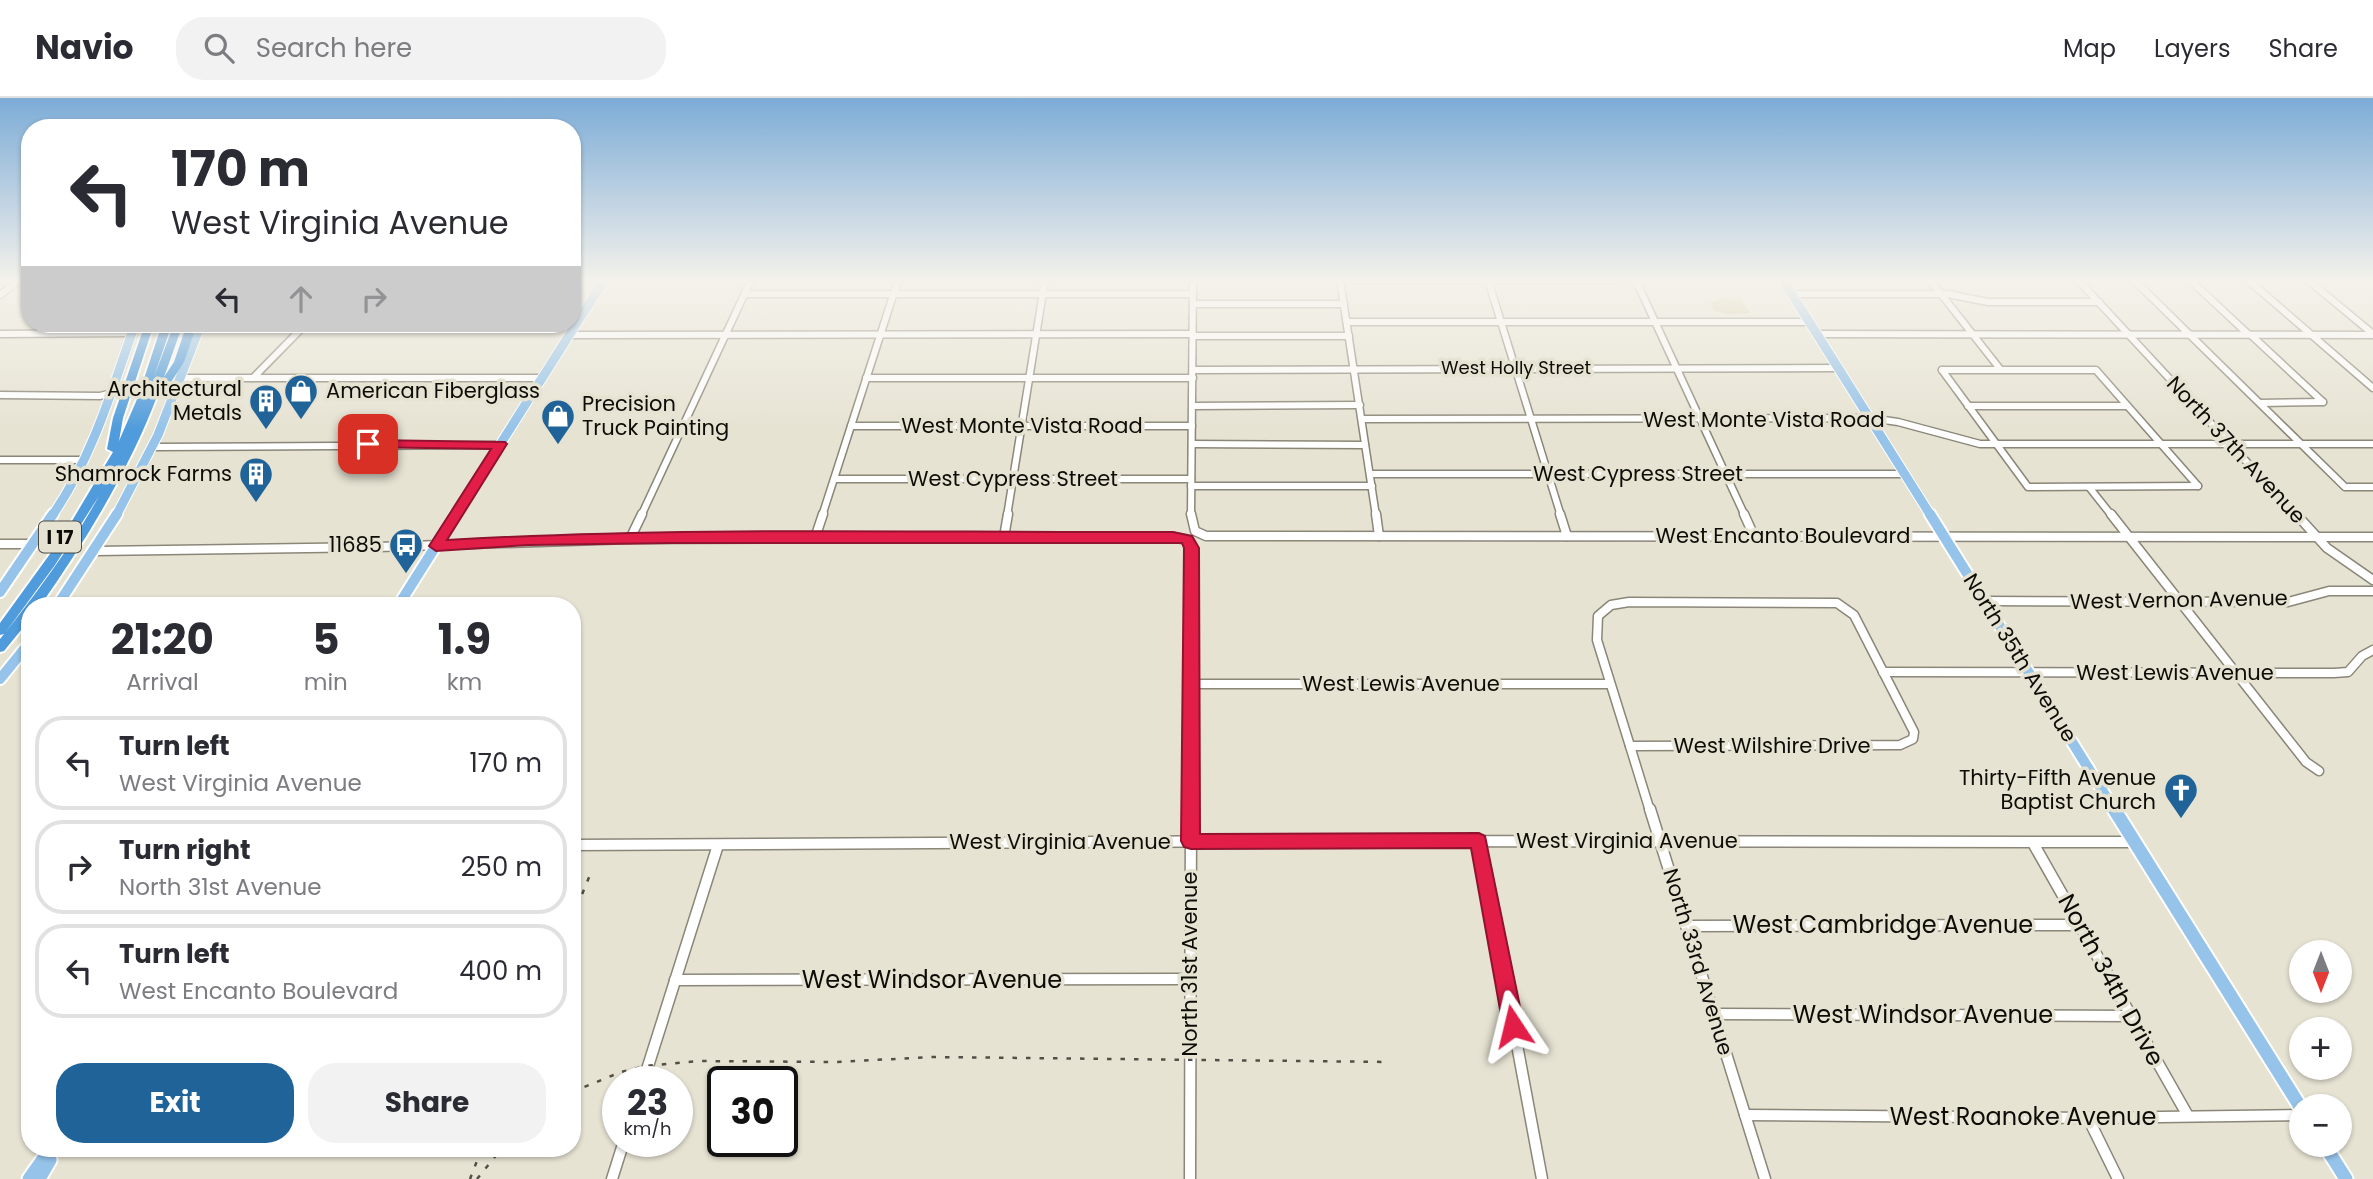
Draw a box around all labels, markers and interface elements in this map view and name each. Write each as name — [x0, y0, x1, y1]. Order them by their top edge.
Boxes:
search box — [176, 17, 666, 80]
text: Navio — [35, 24, 134, 71]
icon: search — [200, 29, 238, 67]
text: Search here — [256, 30, 412, 66]
text: Map — [2063, 32, 2116, 65]
text: Layers — [2154, 32, 2230, 65]
text: Share — [2268, 32, 2338, 65]
text: 170 m — [171, 135, 310, 203]
icon: left — [56, 147, 147, 238]
text: West Virginia Avenue — [171, 200, 509, 245]
icon: left — [209, 280, 247, 318]
icon: ahead — [282, 280, 320, 318]
icon: right — [355, 280, 393, 318]
street label: West Holly Street — [1441, 355, 1591, 380]
street label: North 37th Avenue — [2160, 370, 2312, 530]
shop icon: American Fiberglass — [282, 372, 320, 421]
place label: Architectural Metals — [107, 374, 242, 427]
place label: American Fiberglass — [326, 376, 540, 405]
building icon: Architectural Metals — [247, 382, 285, 431]
place label: Precision Truck Painting — [582, 389, 729, 442]
shop icon: Precision Truck Painting — [539, 397, 577, 446]
street label: West Monte Vista Road — [1643, 405, 1885, 434]
street label: West Monte Vista Road — [901, 411, 1143, 440]
pin — [338, 414, 398, 474]
icon: arrive — [349, 425, 387, 463]
building icon: Shamrock Farms — [237, 455, 275, 504]
place label: Shamrock Farms — [55, 459, 232, 488]
street label: West Cypress Street — [1533, 459, 1743, 488]
street label: West Cypress Street — [908, 464, 1118, 493]
street label: West Encanto Boulevard — [1656, 521, 1910, 550]
road number: I 17 — [39, 522, 81, 552]
bus stop icon: 11685 — [387, 526, 425, 575]
place label: 11685 — [329, 530, 382, 559]
street label: North 35th Avenue — [1957, 568, 2084, 748]
street label: West Vernon Avenue — [2070, 583, 2288, 616]
text: 21:20 — [111, 610, 214, 669]
text: 5 — [312, 610, 339, 669]
text: 1.9 — [438, 610, 491, 669]
street label: West Lewis Avenue — [2076, 658, 2274, 687]
text: Arrival — [126, 666, 199, 698]
text: min — [304, 666, 348, 698]
text: km — [447, 666, 482, 698]
street label: West Lewis Avenue — [1302, 669, 1500, 698]
text: Turn left — [119, 728, 230, 764]
street label: West Wilshire Drive — [1673, 731, 1871, 760]
icon: left — [60, 744, 98, 782]
text: 170 m — [469, 745, 542, 781]
place label: Thirty-Fifth Avenue Baptist Church — [1959, 763, 2156, 816]
text: West Virginia Avenue — [119, 767, 362, 799]
church icon: Thirty-Fifth Avenue Baptist Church — [2162, 771, 2200, 820]
street label: West Virginia Avenue — [1516, 826, 1738, 855]
street label: West Virginia Avenue — [949, 827, 1171, 856]
text: Turn right — [119, 832, 251, 868]
icon: right — [60, 848, 98, 886]
text: 250 m — [461, 849, 542, 885]
street label: North 33rd Avenue — [1656, 865, 1741, 1059]
text: North 31st Avenue — [119, 871, 322, 903]
street label: North 31st Avenue — [1175, 872, 1204, 1056]
street label: North 34th Drive — [2051, 888, 2172, 1072]
street label: West Cambridge Avenue — [1733, 908, 2033, 941]
text: Turn left — [119, 936, 230, 972]
north arrow — [2289, 940, 2352, 1003]
map controls — [2289, 940, 2352, 1157]
icon: left — [60, 952, 98, 990]
text: 400 m — [459, 953, 542, 989]
street label: West Windsor Avenue — [802, 963, 1062, 996]
text: West Encanto Boulevard — [119, 975, 398, 1007]
position arrow — [1476, 989, 1550, 1063]
street label: West Windsor Avenue — [1793, 998, 2053, 1031]
button: + — [2289, 1017, 2352, 1080]
button: Exit — [56, 1063, 294, 1143]
button: Share — [308, 1063, 546, 1143]
speed limit sign: 30 — [707, 1066, 798, 1157]
text: 23 — [627, 1078, 668, 1127]
button: − — [2289, 1094, 2352, 1157]
street label: West Roanoke Avenue — [1890, 1100, 2156, 1133]
text: km/h — [624, 1116, 671, 1141]

